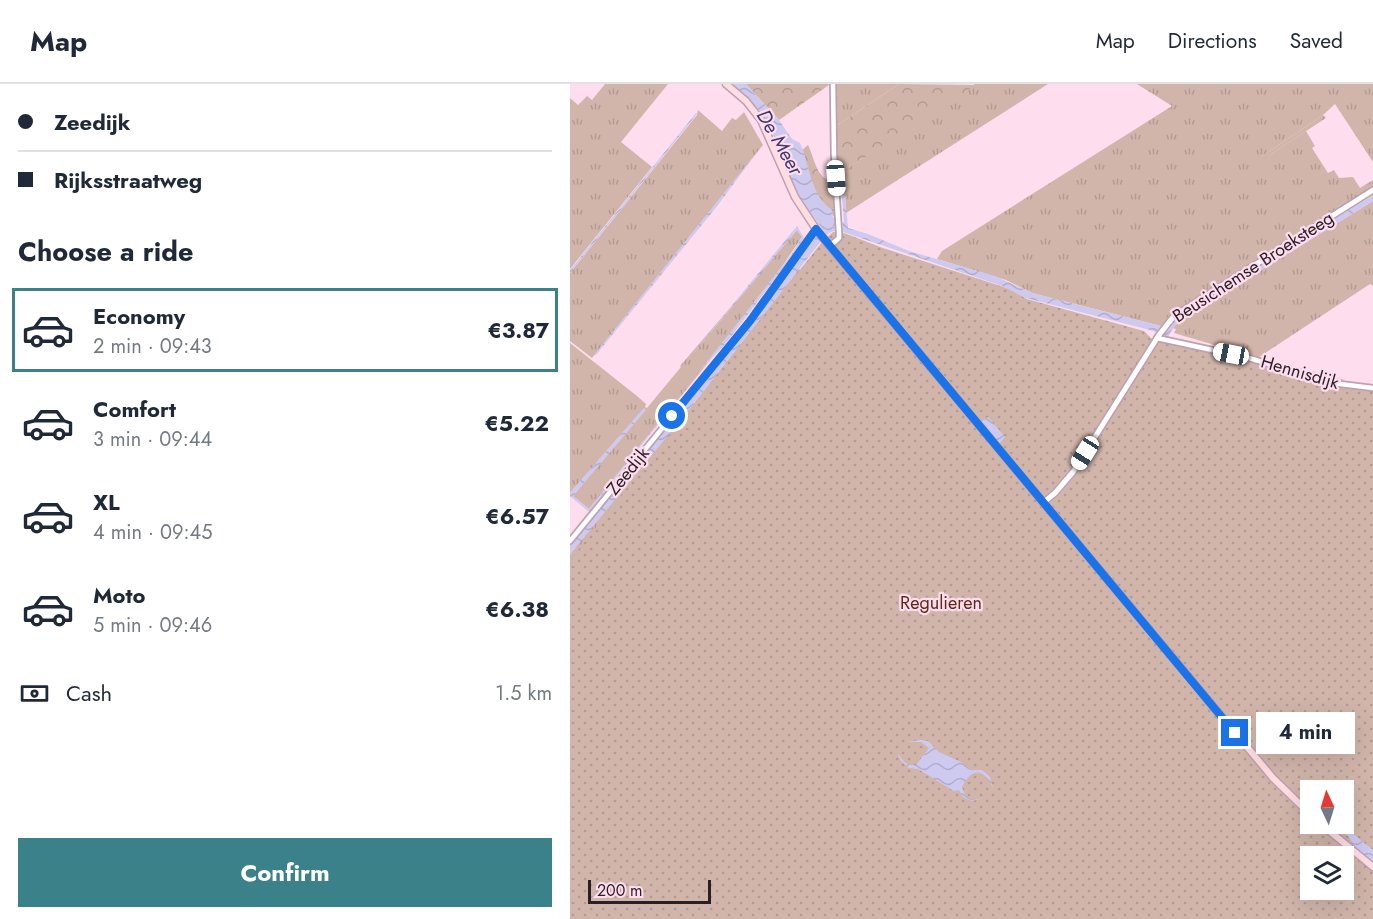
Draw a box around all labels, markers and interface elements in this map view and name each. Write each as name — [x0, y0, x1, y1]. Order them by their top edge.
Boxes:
text: Map — [30, 21, 87, 62]
text: Map — [1096, 26, 1135, 56]
text: Directions — [1168, 26, 1257, 56]
text: Saved — [1290, 26, 1343, 56]
water label: De Meer — [749, 104, 811, 182]
text: Zeedijk — [54, 106, 131, 138]
car — [826, 159, 846, 197]
text: Rijksstraatweg — [54, 164, 202, 196]
street label: Beusichemse Broeksteeg — [1167, 205, 1339, 329]
text: Choose a ride — [18, 232, 193, 271]
text: Economy — [93, 300, 185, 332]
icon: car — [21, 303, 75, 357]
text: €3.87 — [487, 314, 549, 346]
text: 2 min · 09:43 — [93, 332, 212, 361]
car — [1212, 342, 1250, 366]
street label: Hennisdijk — [1258, 348, 1342, 396]
text: Comfort — [93, 393, 176, 425]
icon: car — [21, 396, 75, 450]
route start — [658, 402, 685, 429]
text: €5.22 — [484, 407, 549, 439]
text: 3 min · 09:44 — [93, 425, 212, 454]
car — [1068, 433, 1102, 473]
street label: Zeedijk — [601, 441, 656, 501]
text: XL — [93, 486, 120, 518]
icon: car — [21, 489, 75, 543]
text: €6.57 — [485, 500, 549, 532]
text: 4 min · 09:45 — [93, 518, 212, 547]
text: Moto — [93, 579, 146, 611]
icon: car — [21, 582, 75, 636]
park label: Regulieren — [900, 590, 982, 616]
text: €6.38 — [485, 593, 549, 625]
text: 5 min · 09:46 — [93, 611, 212, 640]
icon: cash — [18, 677, 51, 710]
text: Cash — [66, 677, 112, 709]
text: 1.5 km — [495, 679, 552, 708]
callout: 4 min — [1256, 712, 1355, 754]
text: 4 min — [1279, 718, 1332, 747]
route end — [1221, 719, 1248, 746]
north arrow — [1300, 780, 1354, 834]
map controls — [1300, 780, 1354, 900]
button: Confirm — [18, 838, 552, 907]
button: layers — [1300, 846, 1354, 900]
scale bar — [588, 877, 711, 904]
text: 200 m — [597, 879, 643, 902]

